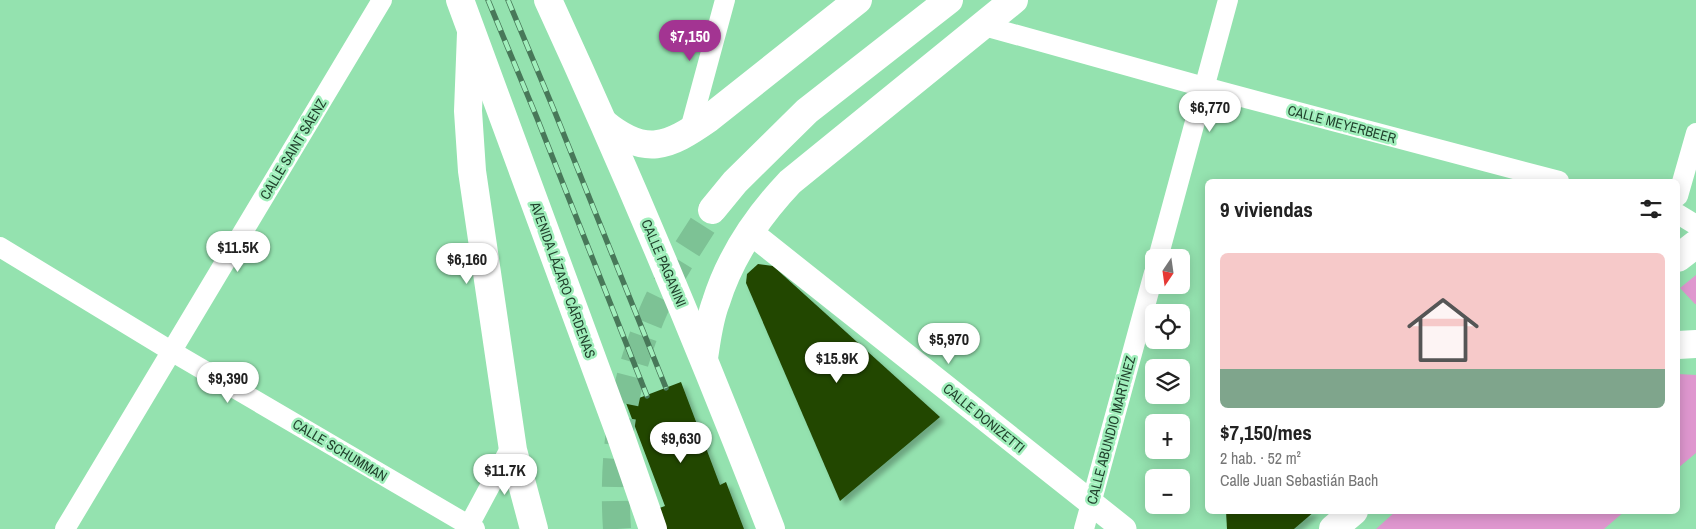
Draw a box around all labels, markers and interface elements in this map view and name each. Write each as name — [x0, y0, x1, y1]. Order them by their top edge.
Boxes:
pin: $7,150 — [649, 20, 731, 62]
text: $7,150 — [670, 25, 710, 47]
pin: $6,770 — [1169, 90, 1251, 133]
street label: CALLE SAINT SÁENZ — [256, 95, 330, 203]
text: $6,770 — [1190, 96, 1230, 118]
street label: CALLE MEYERBEER — [1286, 101, 1398, 147]
text: 9 viviendas — [1220, 195, 1313, 224]
icon: filters — [1637, 195, 1665, 223]
street label: AVENIDA LÁZARO CÁRDENAS — [526, 198, 600, 361]
street label: CALLE PAGANINI — [637, 216, 691, 310]
pin: $11.5K — [197, 230, 279, 273]
text: $11.5K — [217, 236, 259, 258]
pin: $6,160 — [426, 242, 508, 285]
text: $6,160 — [447, 248, 487, 270]
north arrow — [1145, 249, 1190, 294]
map controls — [1145, 249, 1190, 514]
icon: home — [1398, 285, 1488, 375]
button: locate — [1145, 304, 1190, 349]
pin: $5,970 — [908, 322, 990, 365]
text: $5,970 — [929, 328, 969, 350]
pin: $15.9K — [796, 342, 878, 384]
text: $15.9K — [816, 347, 858, 369]
street label: CALLE ABUNDIO MARTÍNEZ — [1083, 354, 1139, 506]
button: layers — [1145, 359, 1190, 404]
pin: $9,390 — [187, 362, 269, 404]
text: $9,390 — [208, 367, 248, 389]
street label: CALLE DONIZETTI — [939, 379, 1029, 457]
button: + — [1145, 414, 1190, 459]
street label: CALLE SCHUMMAN — [289, 415, 391, 485]
text: $7,150/mes — [1220, 418, 1312, 447]
pin: $9,630 — [640, 422, 722, 464]
text: $9,630 — [661, 427, 701, 449]
text: 2 hab. · 52 m² — [1220, 447, 1301, 469]
pin: $11.7K — [464, 454, 546, 496]
text: $11.7K — [484, 459, 526, 481]
button: − — [1145, 469, 1190, 514]
text: Calle Juan Sebastián Bach — [1220, 469, 1378, 491]

